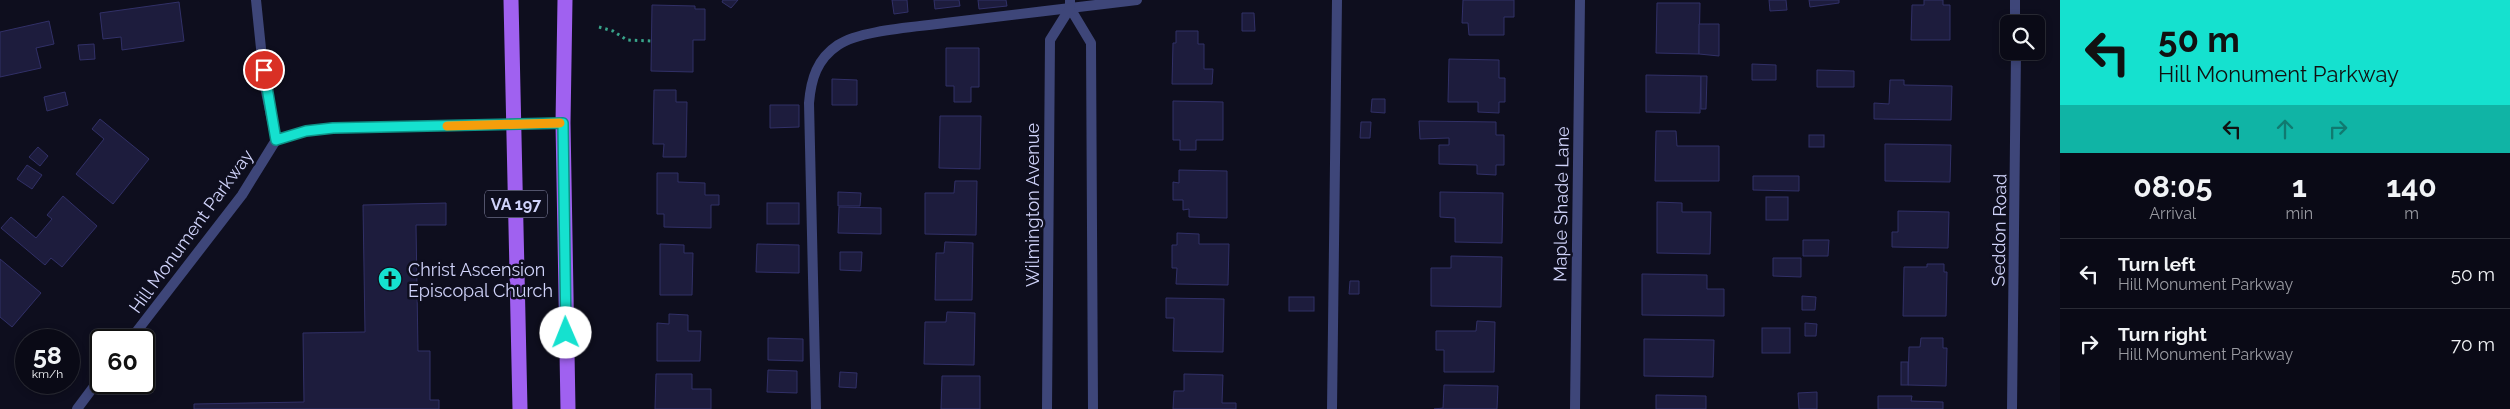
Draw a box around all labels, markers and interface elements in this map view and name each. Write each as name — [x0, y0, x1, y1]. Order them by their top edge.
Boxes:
map controls — [2000, 15, 2045, 60]
button: search — [2000, 15, 2045, 60]
text: 50 m — [2158, 19, 2240, 60]
icon: left — [2075, 20, 2140, 85]
pin — [243, 49, 285, 91]
icon: arrive — [250, 56, 278, 84]
text: Hill Monument Parkway — [2158, 61, 2399, 87]
icon: left — [2218, 115, 2246, 143]
icon: ahead — [2271, 115, 2299, 143]
icon: right — [2324, 115, 2352, 143]
street label: Wilmington Avenue — [1022, 123, 1043, 287]
street label: Maple Shade Lane — [1549, 126, 1573, 282]
street label: Hill Monument Parkway — [125, 145, 258, 317]
text: 08:05 — [2133, 169, 2212, 204]
text: 1 — [2292, 169, 2307, 204]
text: 140 — [2386, 169, 2437, 204]
street label: Seddon Road — [1988, 173, 2010, 287]
road number: VA 197 — [485, 190, 547, 218]
text: Arrival — [2149, 204, 2196, 223]
text: min — [2286, 204, 2313, 223]
text: m — [2404, 204, 2419, 223]
text: Turn left — [2118, 253, 2195, 275]
place label: Christ Ascension Episcopal Church — [408, 259, 553, 301]
icon: left — [2075, 260, 2103, 288]
text: 50 m — [2451, 263, 2495, 285]
church icon: Christ Ascension Episcopal Church — [377, 266, 403, 292]
text: Hill Monument Parkway — [2118, 275, 2293, 294]
position arrow — [539, 306, 591, 358]
text: Turn right — [2118, 323, 2207, 345]
speed limit sign: 60 — [90, 329, 155, 394]
icon: right — [2075, 330, 2103, 358]
text: 70 m — [2451, 333, 2495, 355]
text: 58 — [33, 340, 62, 370]
text: Hill Monument Parkway — [2118, 345, 2293, 364]
text: km/h — [32, 367, 63, 381]

